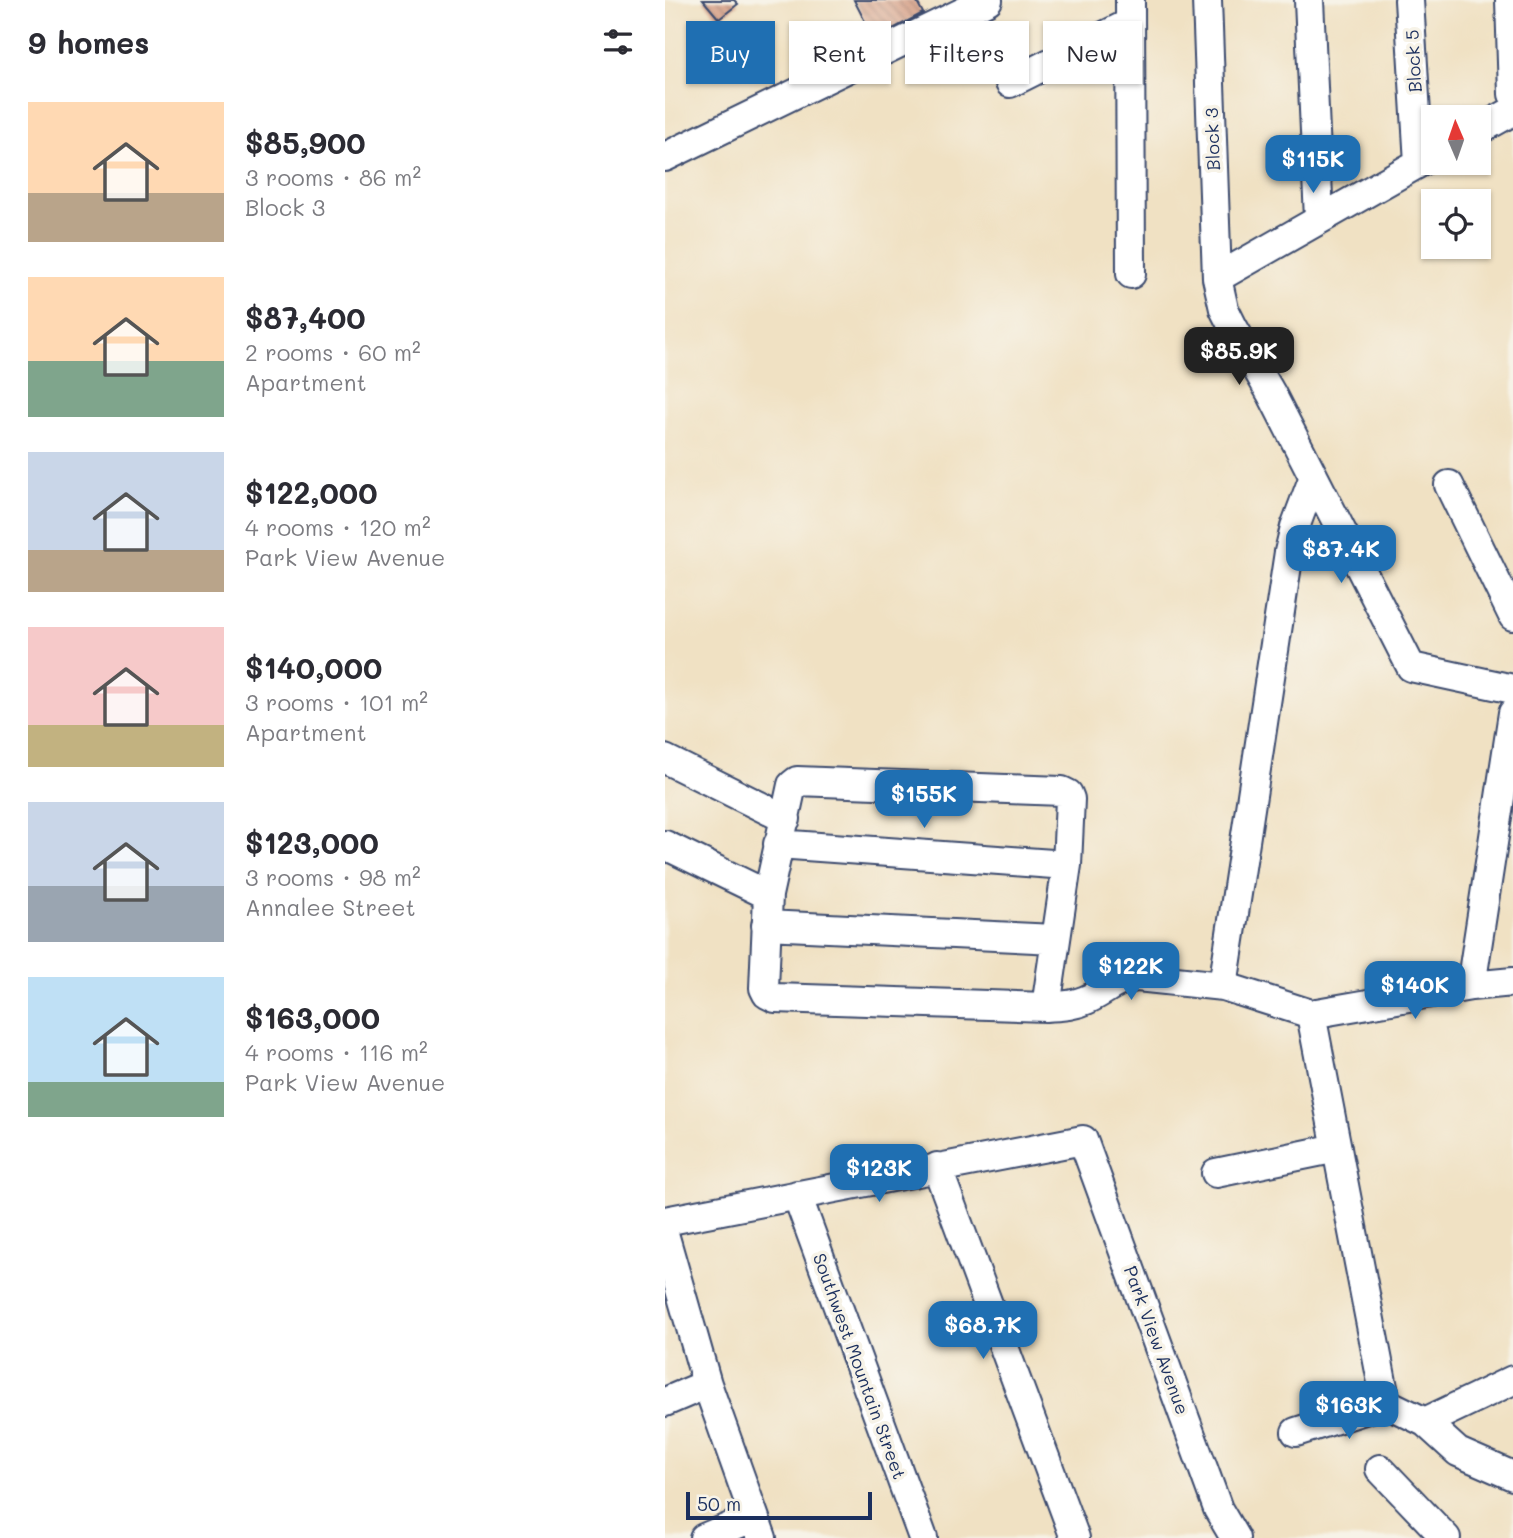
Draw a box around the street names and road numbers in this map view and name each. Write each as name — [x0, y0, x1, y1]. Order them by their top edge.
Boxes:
street label: Block 5 — [1399, 29, 1427, 93]
street label: Block 3 — [1199, 107, 1225, 171]
street label: Southwest Mountain Street — [808, 1250, 912, 1482]
street label: Park View Avenue — [1119, 1262, 1195, 1418]

